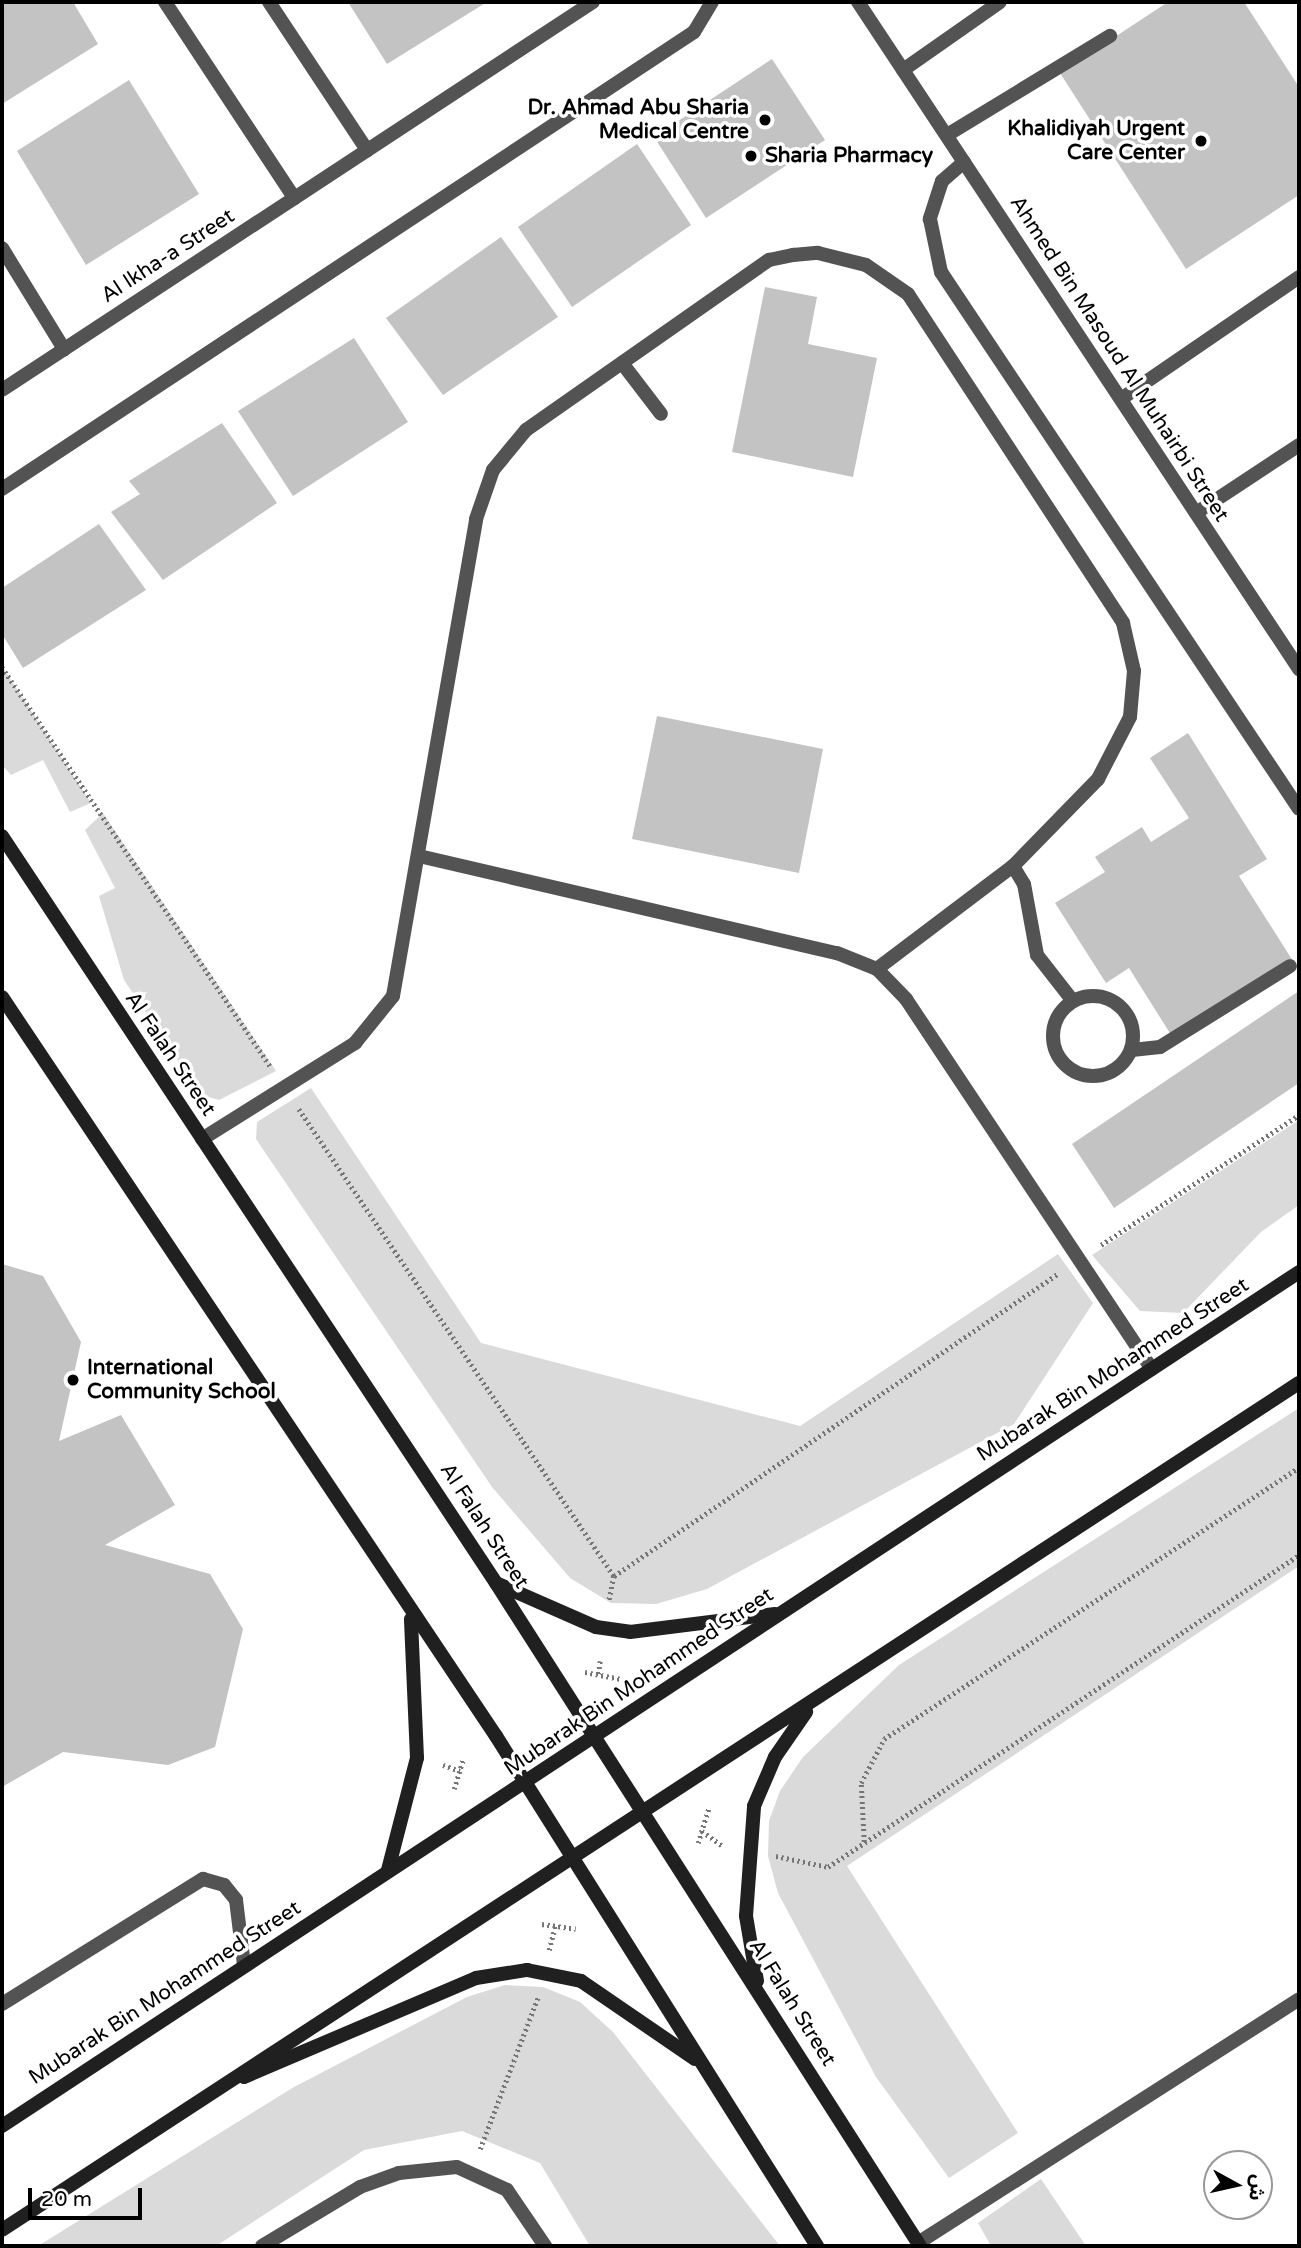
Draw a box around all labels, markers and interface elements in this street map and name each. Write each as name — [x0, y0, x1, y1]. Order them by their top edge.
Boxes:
place label: Dr. Ahmad Abu Sharia Medical Centre — [527, 95, 749, 145]
marker: Dr. Ahmad Abu Sharia Medical Centre — [755, 110, 775, 130]
place label: Khalidiyah Urgent Care Center — [1007, 116, 1185, 166]
marker: Khalidiyah Urgent Care Center — [1191, 131, 1211, 151]
place label: Sharia Pharmacy — [765, 143, 933, 169]
marker: Sharia Pharmacy — [743, 148, 759, 164]
street label: Ahmed Bin Masoud Al Muhairbi Street — [1004, 191, 1234, 527]
street label: Al Ikha-a Street — [97, 204, 239, 308]
street label: Al Falah Street — [119, 987, 221, 1121]
street label: Mubarak Bin Mohammed Street — [972, 1273, 1254, 1467]
place label: International Community School — [87, 1355, 276, 1405]
marker: International Community School — [65, 1372, 81, 1388]
street label: Al Falah Street — [434, 1459, 534, 1593]
street label: Mubarak Bin Mohammed Street — [500, 1582, 778, 1782]
street label: Mubarak Bin Mohammed Street — [24, 1896, 306, 2090]
street label: Al Falah Street — [743, 1935, 841, 2071]
north arrow — [1203, 2150, 1273, 2220]
text: ش — [1244, 2173, 1270, 2202]
scale bar — [32, 2174, 145, 2218]
text: 20 m — [41, 2187, 92, 2212]

